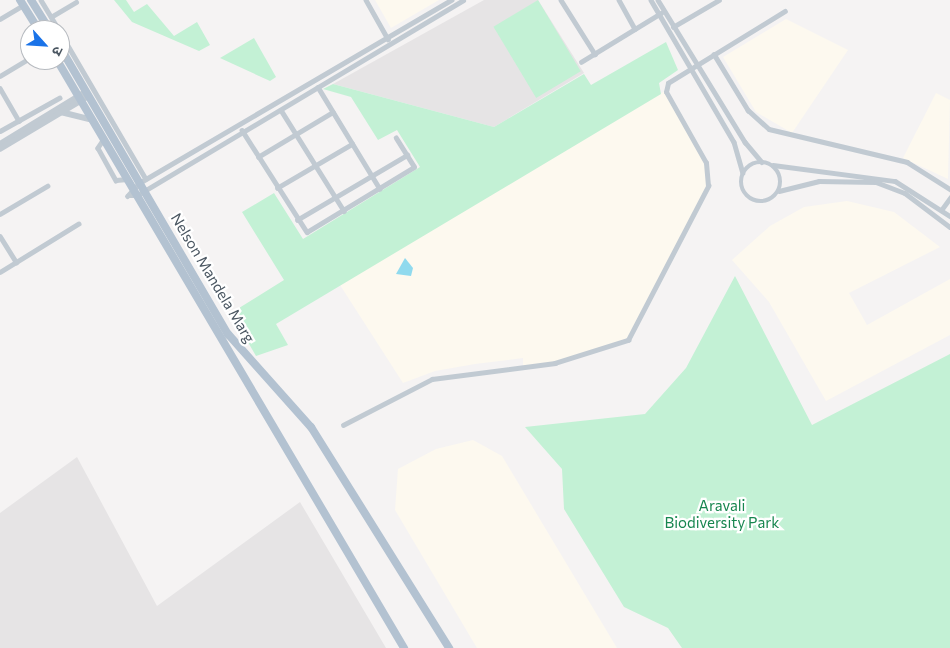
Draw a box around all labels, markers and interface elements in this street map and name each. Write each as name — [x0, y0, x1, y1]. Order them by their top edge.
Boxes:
north arrow — [20, 20, 70, 70]
text: उ — [49, 44, 67, 59]
street label: Nelson Mandela Marg — [167, 210, 259, 346]
park label: Aravali Biodiversity Park — [665, 496, 779, 531]

